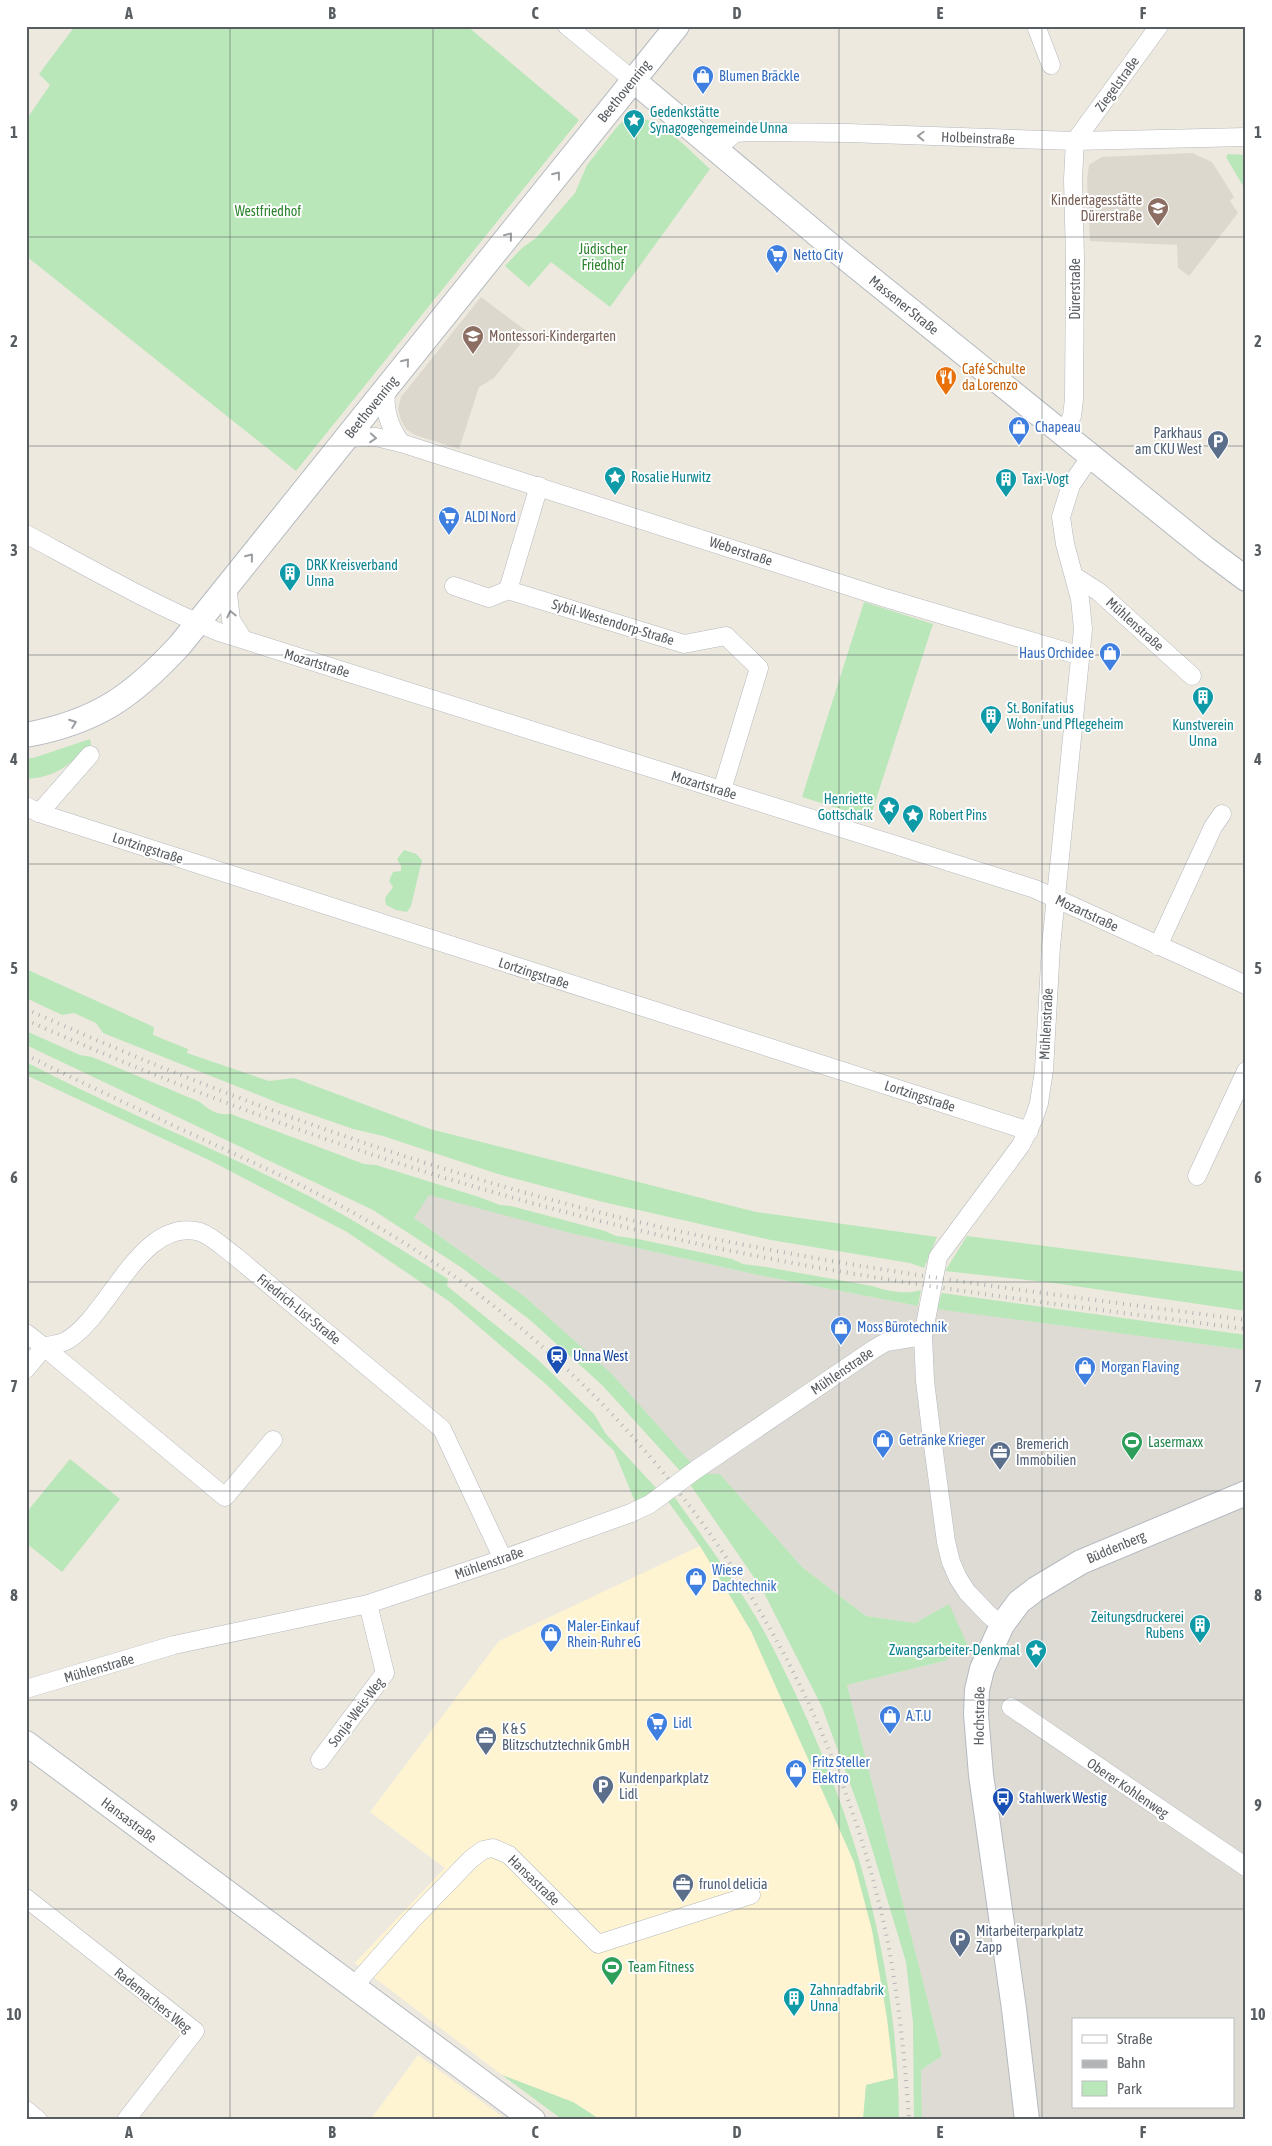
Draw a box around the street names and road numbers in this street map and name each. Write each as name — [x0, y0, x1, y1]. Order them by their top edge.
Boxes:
street label: Ziegelstraße — [1092, 53, 1142, 115]
street label: Beethovenring — [594, 57, 654, 125]
street label: Holbeinstraße — [941, 129, 1015, 147]
street label: Dürerstraße — [1067, 258, 1083, 320]
street label: Massener Straße — [866, 272, 942, 338]
street label: Beethovenring — [341, 373, 401, 441]
street label: Weberstraße — [707, 533, 775, 569]
street label: Mühlenstraße — [1103, 594, 1167, 654]
street label: Sybil-Westendorp-Straße — [550, 596, 676, 648]
street label: Mozartstraße — [282, 645, 352, 681]
street label: Mozartstraße — [669, 767, 739, 803]
street label: Lortzingstraße — [111, 829, 185, 867]
street label: Mozartstraße — [1053, 891, 1121, 935]
street label: Lortzingstraße — [497, 954, 571, 992]
street label: Mühlenstraße — [1036, 988, 1056, 1060]
street label: Lortzingstraße — [883, 1077, 957, 1115]
street label: Friedrich-List-Straße — [254, 1270, 344, 1348]
street label: Mühlenstraße — [808, 1344, 876, 1398]
street label: Büddenberg — [1084, 1527, 1148, 1567]
street label: Mühlenstraße — [452, 1544, 526, 1582]
street label: Mühlenstraße — [62, 1650, 136, 1686]
street label: Sonja-Weis-Weg — [325, 1674, 387, 1750]
street label: Hochstraße — [970, 1686, 988, 1746]
street label: Oberer Kohlenweg — [1084, 1755, 1172, 1821]
street label: Hansastraße — [98, 1794, 160, 1846]
street label: Hansastraße — [505, 1852, 563, 1908]
street label: Rademachers Weg — [111, 1964, 195, 2036]

